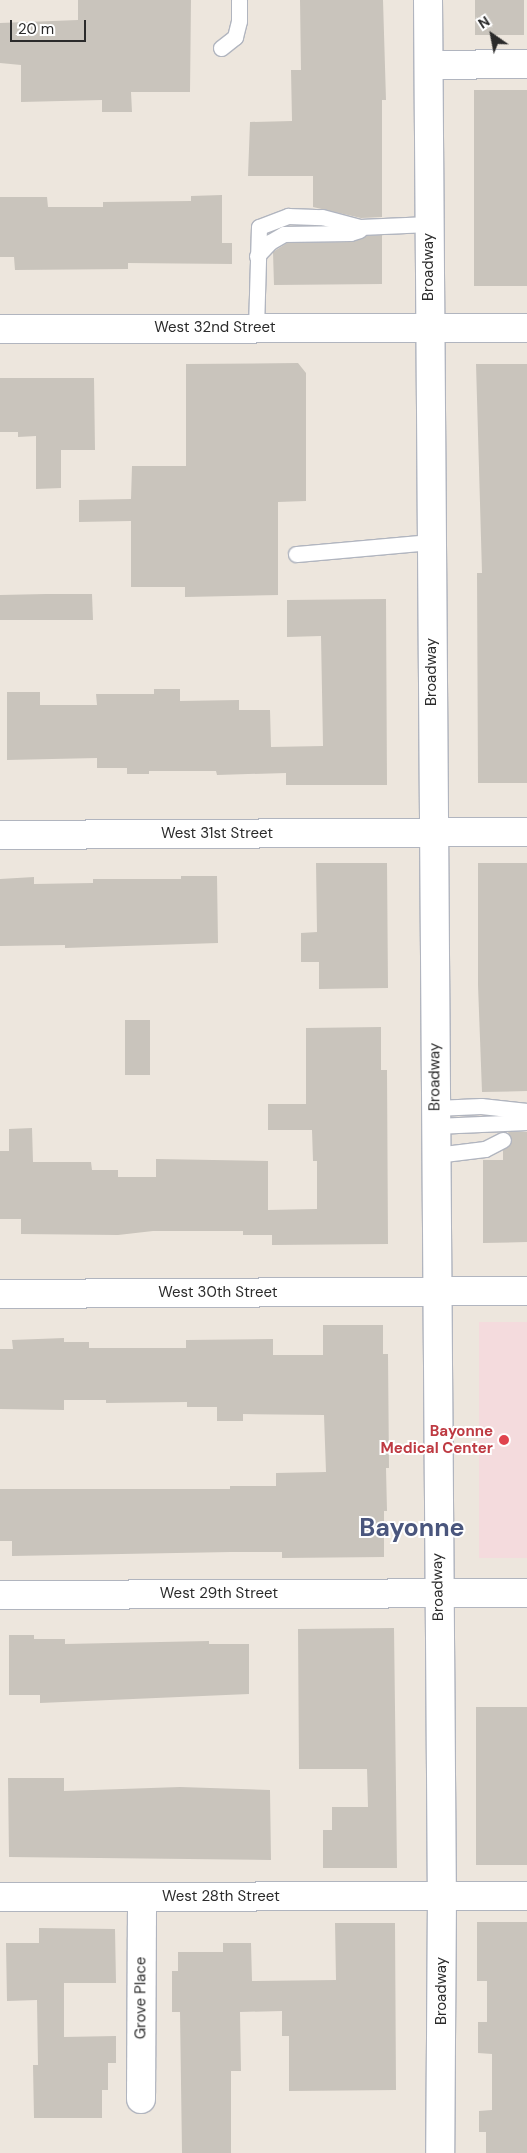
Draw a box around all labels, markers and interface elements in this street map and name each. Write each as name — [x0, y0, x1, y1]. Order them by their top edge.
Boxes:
scale bar — [12, 10, 89, 42]
north arrow — [467, 10, 517, 60]
text: N — [475, 12, 493, 33]
text: 20 m — [18, 19, 54, 39]
street label: Broadway — [420, 233, 438, 301]
street label: West 32nd Street — [154, 319, 276, 337]
street label: Broadway — [423, 638, 441, 706]
street label: West 31st Street — [161, 825, 273, 843]
street label: Broadway — [426, 1043, 444, 1111]
street label: West 30th Street — [158, 1284, 278, 1302]
place label: Bayonne Medical Center — [380, 1422, 493, 1457]
marker: Bayonne Medical Center — [497, 1433, 511, 1447]
district label: Bayonne — [359, 1513, 465, 1543]
street label: Broadway — [428, 1553, 448, 1621]
street label: West 29th Street — [160, 1585, 278, 1603]
street label: West 28th Street — [162, 1888, 280, 1906]
street label: Grove Place — [132, 1957, 150, 2039]
street label: Broadway — [433, 1957, 451, 2025]

